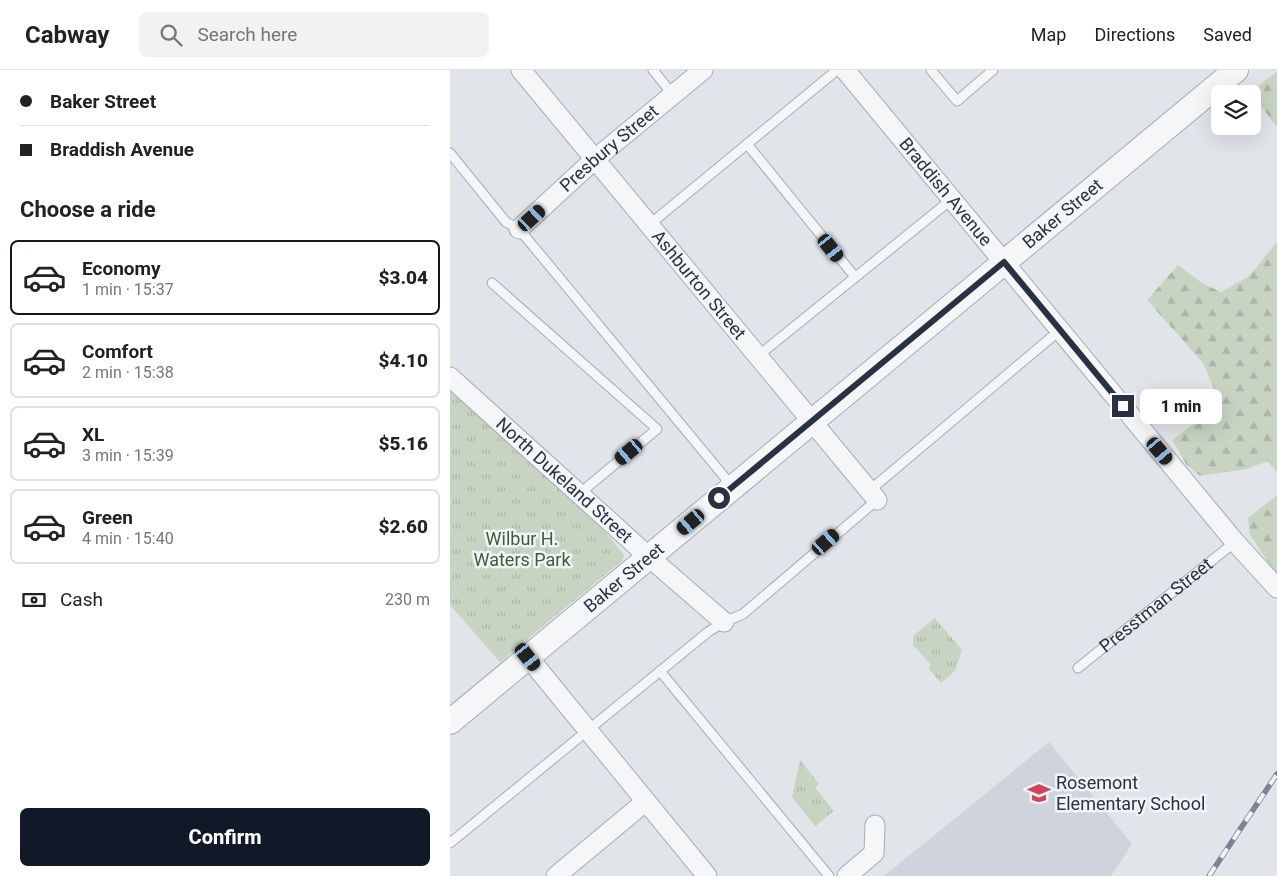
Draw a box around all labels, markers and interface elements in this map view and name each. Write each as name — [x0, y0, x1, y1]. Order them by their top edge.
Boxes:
search box — [139, 12, 489, 57]
text: Cabway — [25, 21, 109, 49]
icon: search — [157, 21, 185, 49]
text: Search here — [197, 23, 297, 46]
text: Map — [1031, 24, 1066, 45]
text: Directions — [1094, 24, 1175, 45]
text: Saved — [1203, 24, 1252, 45]
map controls — [1211, 85, 1261, 135]
button: layers — [1211, 85, 1261, 135]
text: Baker Street — [50, 90, 156, 113]
street label: Presbury Street — [555, 100, 663, 196]
street label: Braddish Avenue — [895, 133, 997, 250]
text: Braddish Avenue — [50, 138, 194, 161]
street label: Baker Street — [1018, 174, 1107, 253]
text: Choose a ride — [20, 197, 156, 222]
car — [515, 202, 548, 234]
street label: Ashburton Street — [648, 226, 751, 344]
car — [815, 232, 846, 264]
icon: car — [22, 255, 67, 300]
text: Economy — [82, 257, 161, 280]
text: $3.04 — [379, 266, 428, 289]
text: 1 min · 15:37 — [82, 280, 174, 299]
icon: car — [22, 338, 67, 383]
text: Comfort — [82, 340, 153, 363]
text: $4.10 — [379, 349, 428, 372]
text: 2 min · 15:38 — [82, 363, 174, 382]
callout: 1 min — [1140, 388, 1223, 424]
route end — [1112, 395, 1134, 417]
text: 1 min — [1161, 397, 1201, 416]
street label: North Dukeland Street — [492, 413, 637, 547]
icon: car — [22, 421, 67, 466]
text: XL — [82, 423, 104, 446]
text: $5.16 — [379, 432, 428, 455]
car — [1144, 435, 1175, 467]
car — [612, 437, 645, 467]
text: 3 min · 15:39 — [82, 446, 174, 465]
route start — [708, 487, 730, 509]
icon: car — [22, 504, 67, 549]
text: Green — [82, 506, 133, 529]
car — [674, 507, 707, 537]
text: $2.60 — [379, 515, 428, 538]
car — [809, 526, 842, 558]
park label: Wilbur H. Waters Park — [473, 528, 571, 570]
text: 4 min · 15:40 — [82, 529, 174, 548]
street label: Baker Street — [579, 538, 668, 617]
street label: Presstman Street — [1095, 553, 1216, 657]
icon: cash — [20, 586, 48, 614]
text: Cash — [60, 588, 103, 611]
text: 230 m — [385, 590, 430, 609]
car — [512, 641, 543, 673]
place label: Rosemont Elementary School — [1056, 772, 1205, 814]
school or university icon: Rosemont Elementary School — [1026, 780, 1052, 806]
button: Confirm — [20, 808, 430, 866]

